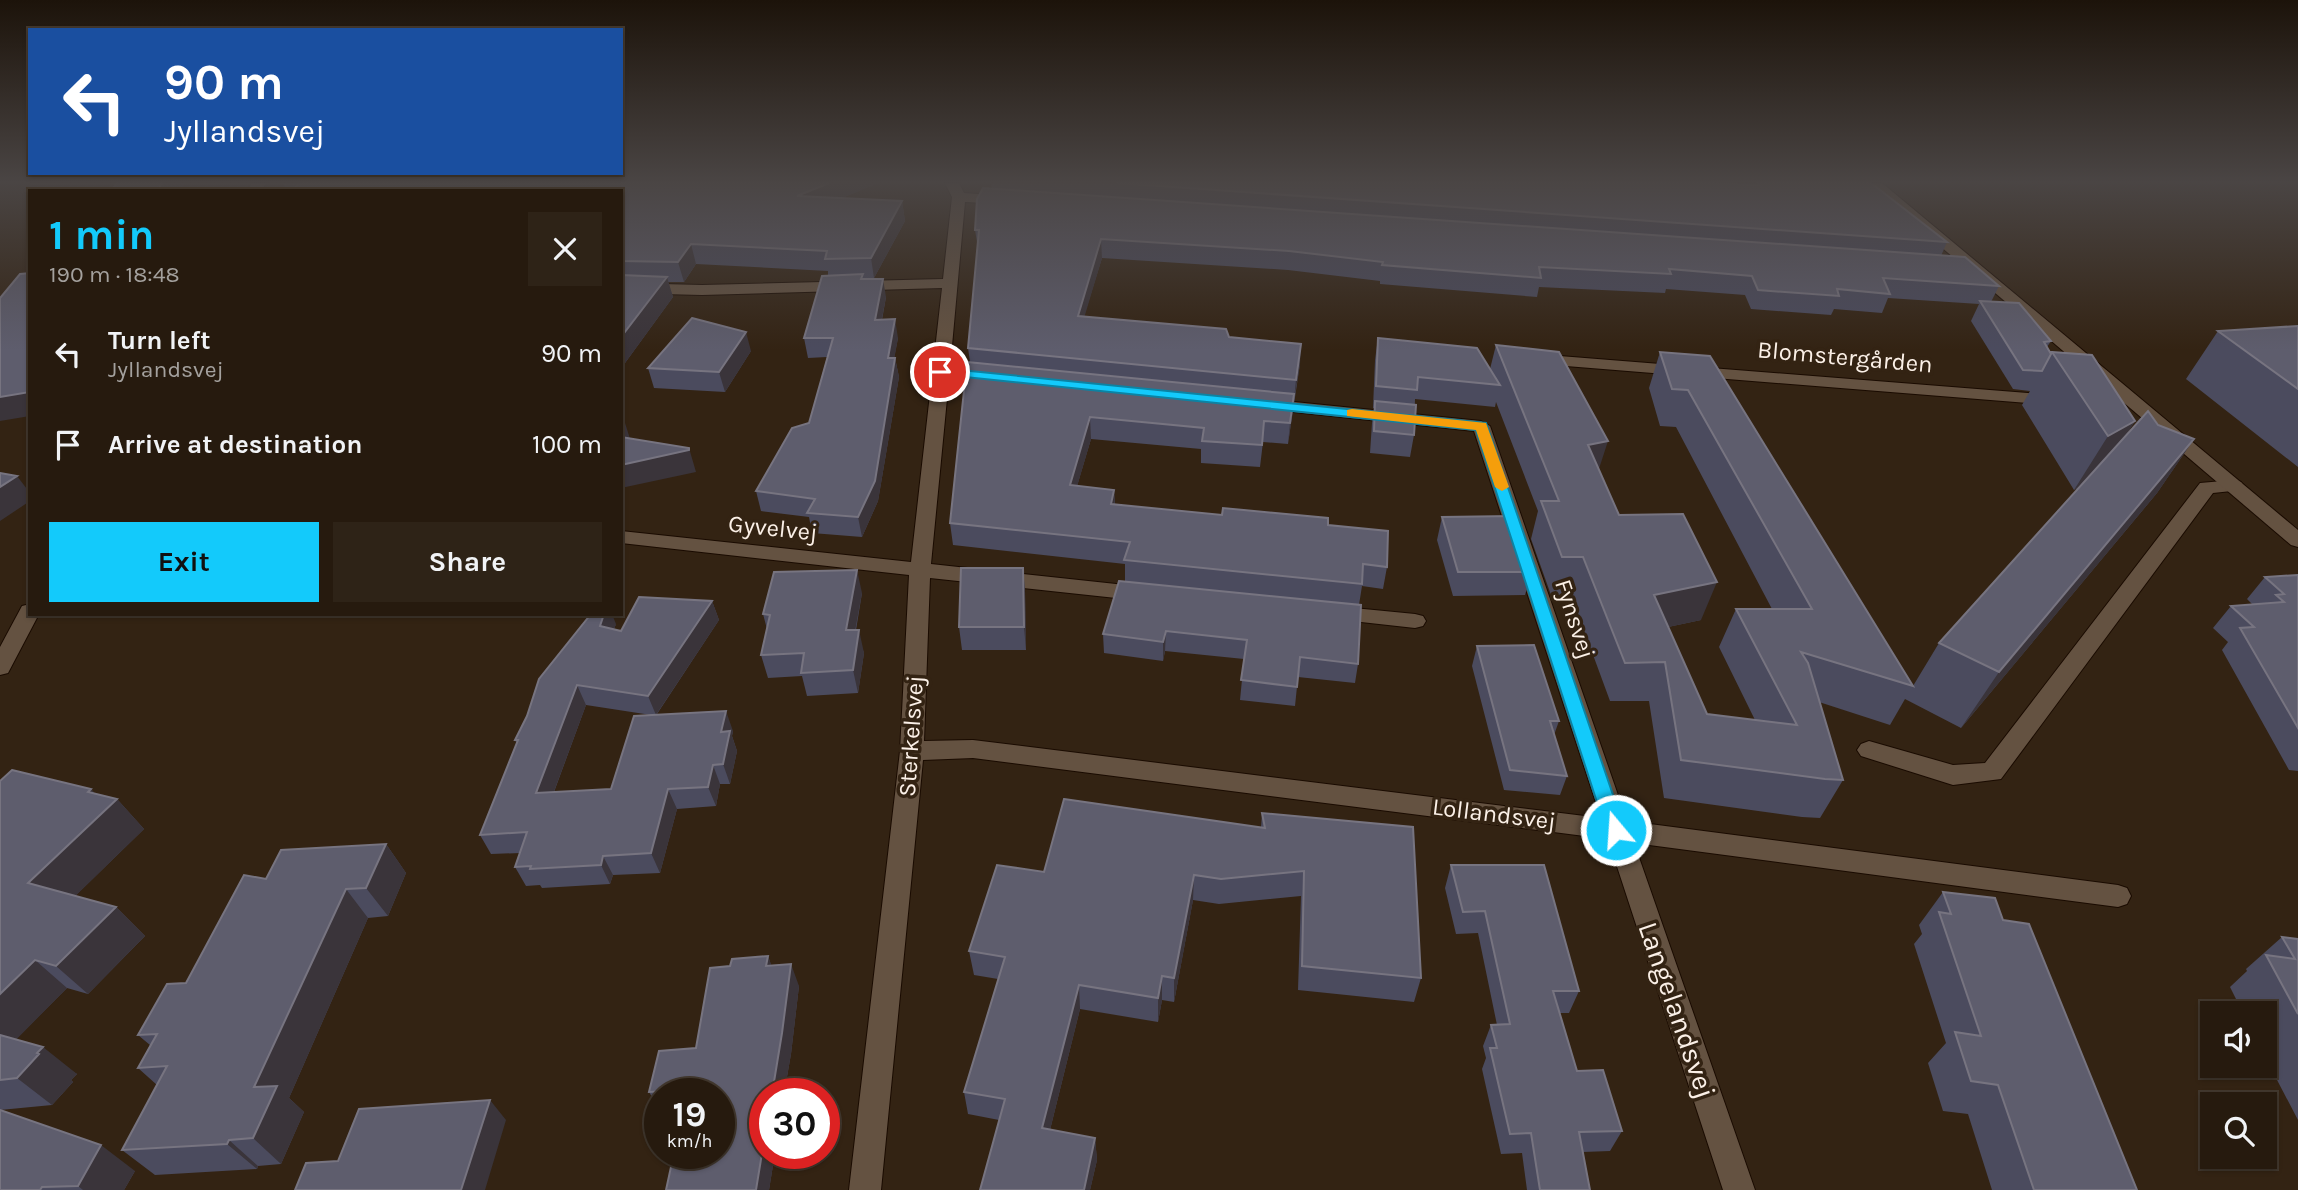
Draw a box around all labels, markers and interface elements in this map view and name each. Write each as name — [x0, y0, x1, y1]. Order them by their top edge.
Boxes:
text: 90 m — [164, 54, 284, 111]
icon: left — [49, 56, 140, 147]
text: Jyllandsvej — [164, 113, 325, 150]
text: 1 min — [49, 210, 154, 260]
button: close — [528, 212, 602, 286]
text: 190 m · 18:48 — [49, 261, 180, 288]
text: Turn left — [108, 325, 210, 356]
icon: left — [49, 335, 87, 373]
street label: Blomstergården — [1756, 335, 1934, 379]
text: 90 m — [541, 338, 602, 369]
pin — [910, 342, 970, 402]
icon: arrive — [921, 353, 959, 391]
text: Jyllandsvej — [108, 356, 224, 383]
icon: arrive — [49, 426, 87, 464]
text: Arrive at destination — [108, 429, 362, 460]
text: 100 m — [532, 429, 602, 460]
street label: Gyvelvej — [727, 509, 819, 547]
button: Exit — [49, 522, 319, 602]
button: Share — [333, 522, 602, 602]
street label: Fynsvej — [1549, 576, 1601, 662]
street label: Sterkelsvej — [893, 674, 929, 798]
street label: Lollandsvej — [1431, 793, 1557, 835]
position arrow — [1579, 793, 1653, 867]
street label: Langelandsvej — [1631, 918, 1723, 1102]
map controls — [2200, 1001, 2277, 1169]
button: sound — [2200, 1001, 2277, 1078]
speed limit sign: 30 — [749, 1078, 840, 1169]
button: search — [2200, 1092, 2277, 1169]
text: 19 — [673, 1094, 706, 1135]
text: km/h — [667, 1130, 712, 1152]

